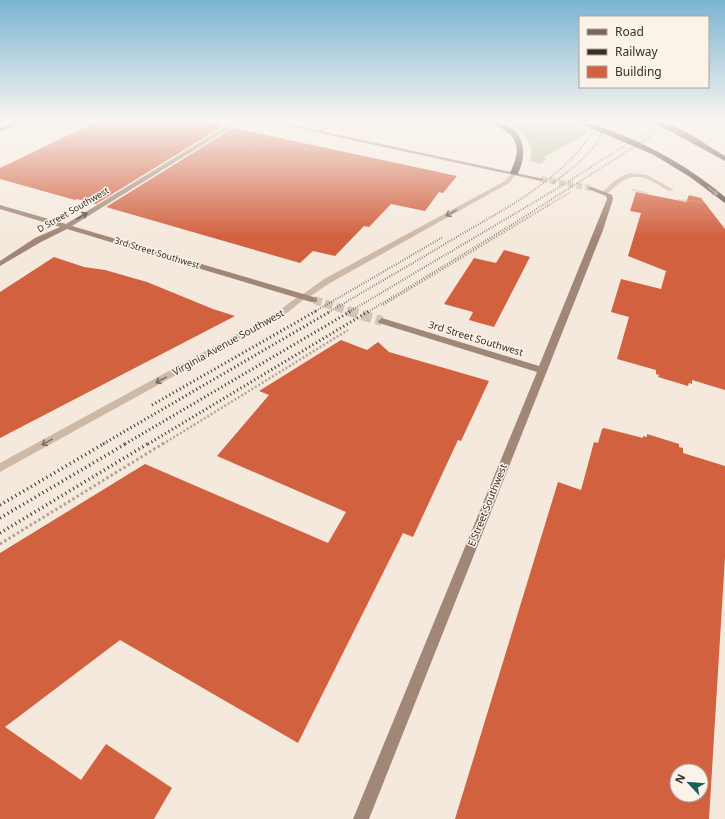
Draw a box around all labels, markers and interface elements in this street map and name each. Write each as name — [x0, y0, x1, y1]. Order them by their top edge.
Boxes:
legend — [579, 16, 709, 88]
text: Road — [615, 23, 644, 40]
text: Railway — [615, 43, 659, 60]
text: Building — [615, 63, 662, 80]
street label: D Street Southwest — [34, 183, 112, 235]
one-way arrow — [708, 187, 719, 196]
one-way arrow — [446, 209, 458, 217]
one-way arrow — [76, 212, 88, 220]
street label: 3rd Street Southwest — [113, 233, 202, 272]
street label: Virginia Avenue Southwest — [170, 305, 287, 379]
street label: 3rd Street Southwest — [427, 317, 525, 359]
one-way arrow — [155, 376, 167, 384]
one-way arrow — [41, 439, 53, 447]
street label: E Street Southwest — [464, 461, 510, 548]
north arrow — [669, 763, 709, 803]
text: N — [671, 771, 688, 786]

